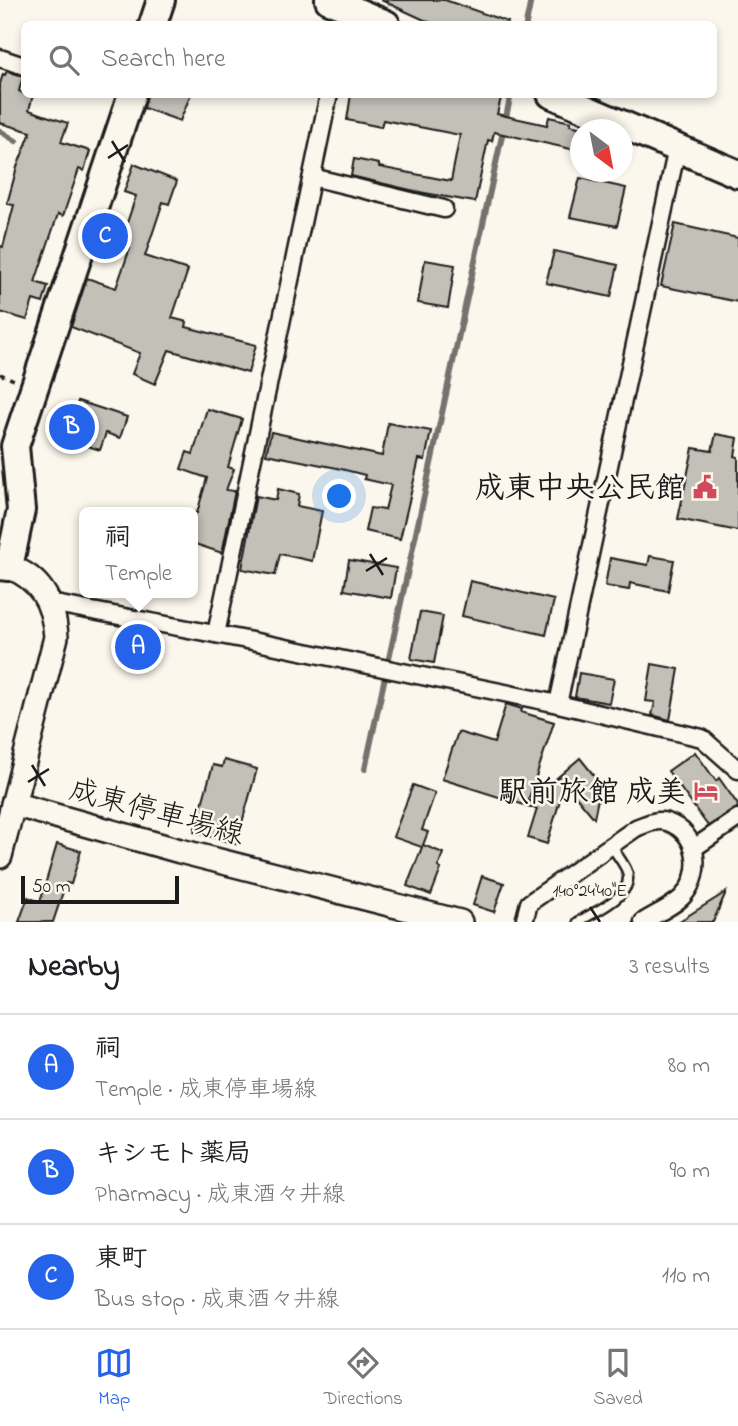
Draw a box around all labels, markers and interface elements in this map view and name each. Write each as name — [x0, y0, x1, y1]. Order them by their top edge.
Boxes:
search box — [21, 21, 717, 98]
icon: search — [45, 41, 83, 79]
text: Search here — [101, 41, 226, 79]
north arrow — [570, 119, 633, 182]
pin: C — [82, 210, 128, 262]
pin: B — [49, 401, 95, 453]
place label: 成東中央公民館 — [475, 468, 685, 512]
public building icon: 成東中央公民館 — [691, 473, 719, 501]
your location — [322, 479, 356, 513]
popup — [79, 507, 198, 598]
text: 祠 — [105, 520, 131, 558]
text: Temple — [105, 558, 172, 591]
pin: A — [115, 621, 161, 673]
street label: 成東停車場線 — [64, 769, 249, 858]
place label: 駅前旅館 成美 — [499, 772, 686, 816]
hotel icon: 駅前旅館 成美 — [692, 777, 720, 805]
scale bar — [21, 873, 178, 905]
text: 50 m — [32, 874, 71, 901]
text: 140°24'40"E — [553, 879, 627, 905]
text: Nearby — [28, 946, 120, 990]
text: 3 results — [629, 951, 710, 984]
text: 祠 — [95, 1031, 121, 1069]
text: A — [44, 1050, 58, 1083]
text: 80 m — [668, 1050, 710, 1083]
text: Temple · 成東停車場線 — [95, 1074, 317, 1107]
text: キシモト薬局 — [95, 1136, 251, 1174]
text: B — [43, 1155, 59, 1188]
text: 90 m — [670, 1155, 710, 1188]
text: Pharmacy · 成東酒々井線 — [95, 1179, 345, 1212]
text: 東町 — [95, 1241, 147, 1279]
text: C — [45, 1260, 57, 1293]
text: 110 m — [662, 1260, 710, 1293]
text: Bus stop · 成東酒々井線 — [95, 1284, 339, 1317]
tab: Map — [95, 1344, 133, 1413]
tab: Directions — [324, 1344, 403, 1413]
tab: Saved — [593, 1344, 643, 1413]

